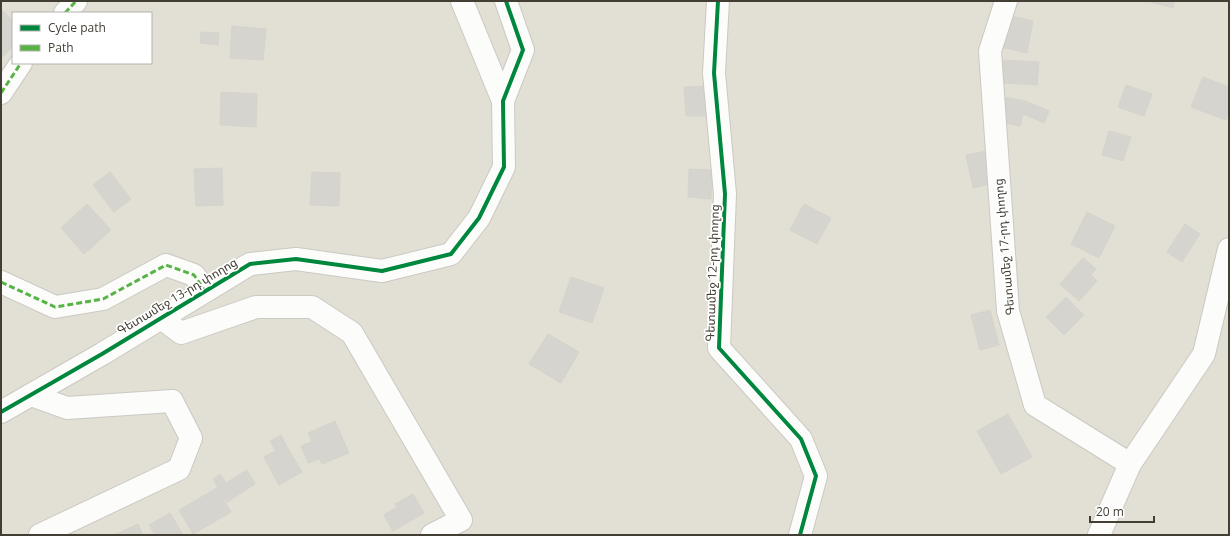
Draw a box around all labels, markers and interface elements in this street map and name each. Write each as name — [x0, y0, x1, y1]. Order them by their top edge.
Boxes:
legend — [12, 12, 152, 64]
text: Cycle path — [48, 19, 106, 36]
text: Path — [48, 39, 74, 56]
street label: Գետամեջ 17-րդ փողոց — [990, 178, 1018, 316]
street label: Գետամեջ 12-րդ փողոց — [701, 204, 723, 342]
street label: Գետամեջ 13-րդ փողոց — [114, 253, 240, 339]
scale bar — [1090, 498, 1154, 524]
text: 20 m — [1096, 503, 1124, 520]

